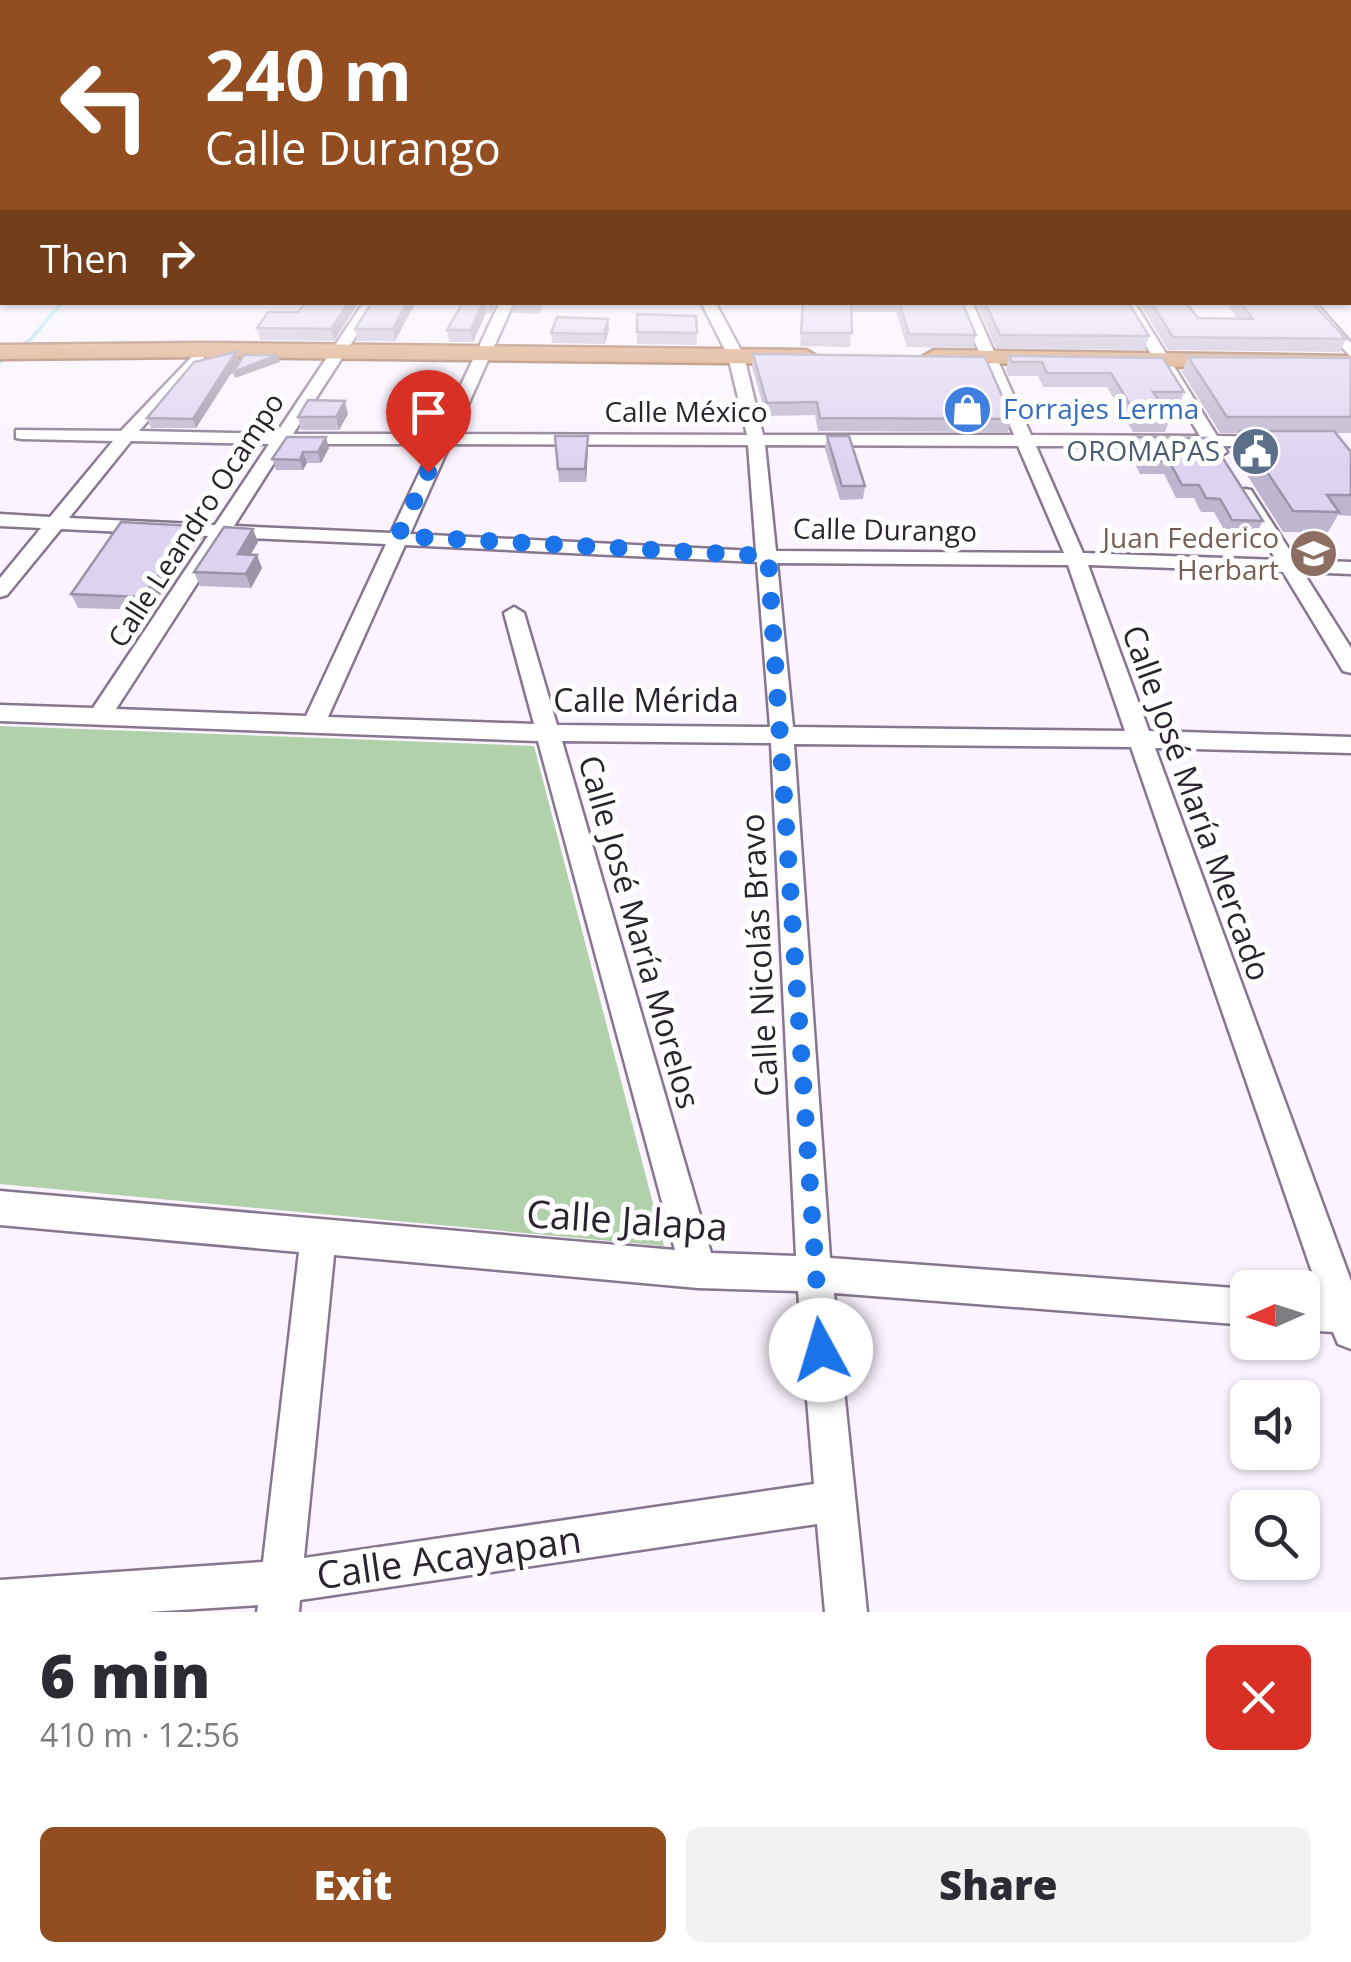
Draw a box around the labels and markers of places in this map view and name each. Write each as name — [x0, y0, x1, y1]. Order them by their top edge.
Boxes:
pin — [386, 370, 471, 473]
shop icon: Forrajes Lerma — [942, 383, 994, 435]
place label: Forrajes Lerma — [1003, 389, 1199, 427]
public building icon: OROMAPAS — [1229, 425, 1281, 477]
place label: OROMAPAS — [1066, 431, 1220, 469]
place label: Juan Federico Herbart — [1100, 518, 1279, 588]
school or university icon: Juan Federico Herbart — [1288, 528, 1340, 580]

